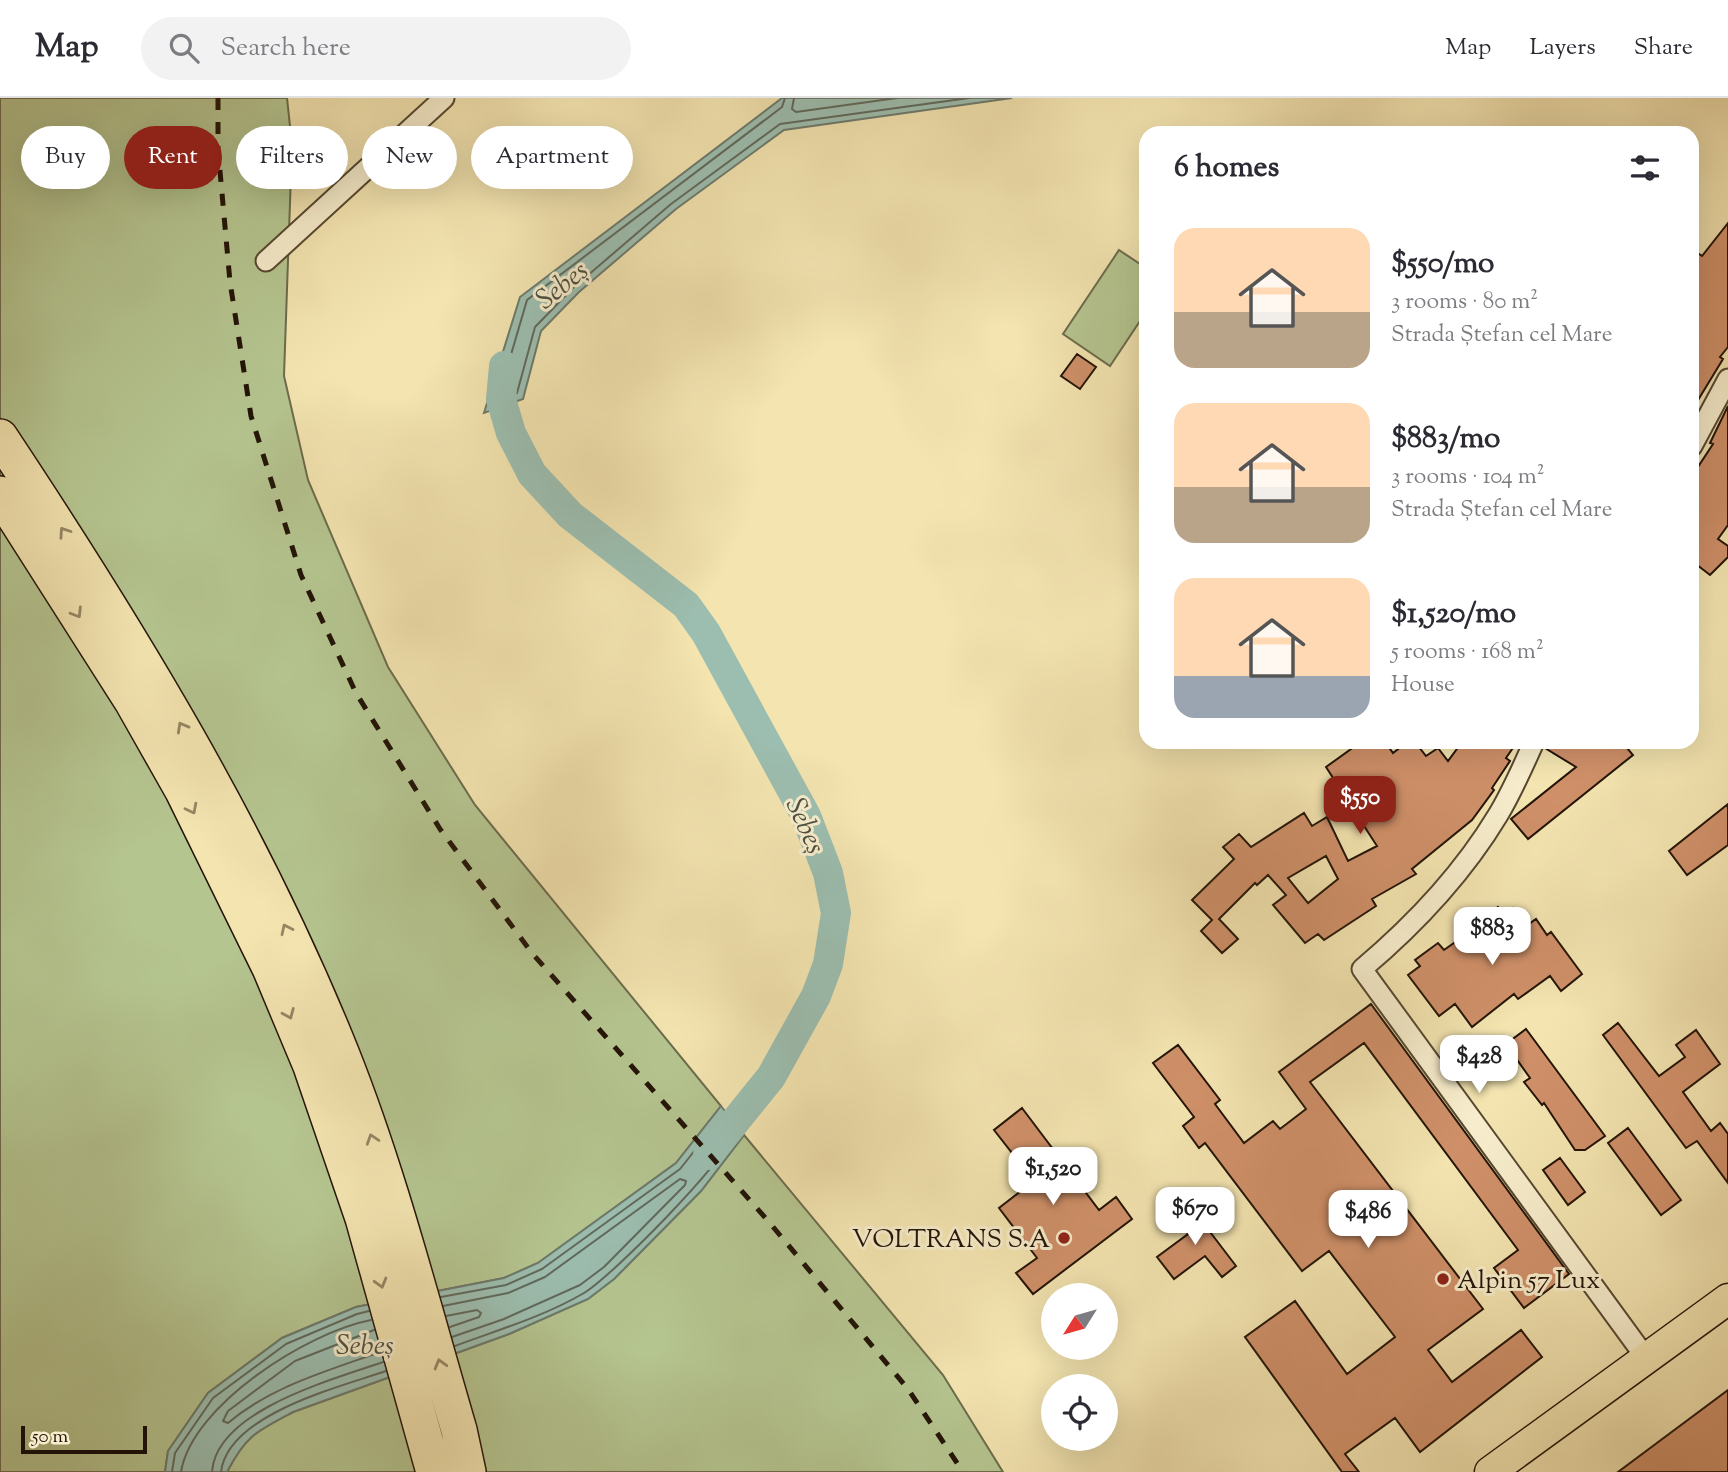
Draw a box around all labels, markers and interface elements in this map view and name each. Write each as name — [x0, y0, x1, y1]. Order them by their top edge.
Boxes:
search box — [141, 17, 631, 80]
text: Map — [35, 24, 99, 72]
icon: search — [165, 29, 203, 67]
text: Search here — [221, 30, 351, 67]
text: Map — [1445, 31, 1491, 65]
text: Layers — [1529, 31, 1596, 65]
text: Share — [1634, 31, 1693, 65]
chip: Buy — [21, 126, 110, 189]
chip: Rent — [124, 126, 222, 189]
chip: Filters — [236, 126, 348, 189]
chip: New — [362, 126, 457, 189]
chip: Apartment — [471, 126, 633, 189]
text: 6 homes — [1174, 147, 1279, 190]
icon: filters — [1626, 149, 1664, 187]
text: $550/mo — [1391, 243, 1494, 286]
water label: Sebeș — [528, 253, 598, 320]
icon: home — [1230, 256, 1314, 340]
text: 3 rooms · 80 m² — [1391, 286, 1538, 319]
text: Strada Ștefan cel Mare — [1391, 319, 1612, 352]
text: $883/mo — [1391, 418, 1500, 461]
icon: home — [1230, 431, 1314, 515]
text: 3 rooms · 104 m² — [1391, 461, 1545, 494]
text: Strada Ștefan cel Mare — [1391, 494, 1612, 527]
one-way arrow — [59, 527, 72, 540]
text: $1,520/mo — [1391, 593, 1516, 636]
one-way arrow — [69, 605, 82, 618]
icon: home — [1230, 606, 1314, 690]
text: 5 rooms · 168 m² — [1391, 636, 1544, 669]
text: House — [1391, 669, 1455, 702]
one-way arrow — [177, 721, 190, 734]
pin: $550 — [1319, 776, 1401, 836]
text: $550 — [1340, 782, 1380, 815]
water label: Sebeș — [774, 792, 834, 861]
one-way arrow — [184, 802, 198, 814]
pin: $883 — [1451, 908, 1533, 967]
text: $883 — [1470, 913, 1514, 946]
one-way arrow — [280, 924, 294, 936]
one-way arrow — [281, 1007, 295, 1020]
pin: $428 — [1438, 1035, 1520, 1095]
text: $428 — [1456, 1041, 1502, 1074]
one-way arrow — [366, 1134, 380, 1146]
pin: $1,520 — [996, 1148, 1110, 1207]
text: $1,520 — [1024, 1153, 1082, 1186]
pin: $670 — [1154, 1188, 1236, 1247]
pin: $486 — [1327, 1190, 1409, 1250]
text: $670 — [1172, 1193, 1218, 1226]
text: $486 — [1345, 1196, 1391, 1229]
place label: VOLTRANS S.A — [852, 1222, 1050, 1259]
marker: VOLTRANS S.A — [1056, 1230, 1072, 1246]
place label: Alpin 57 Lux — [1457, 1263, 1600, 1300]
marker: Alpin 57 Lux — [1435, 1271, 1451, 1287]
one-way arrow — [373, 1277, 388, 1289]
north arrow — [1041, 1283, 1118, 1360]
map controls — [1041, 1283, 1118, 1451]
water label: Sebeș — [336, 1327, 394, 1367]
one-way arrow — [433, 1358, 448, 1370]
button: locate — [1041, 1374, 1118, 1451]
scale bar — [21, 1423, 147, 1455]
text: 50 m — [32, 1424, 68, 1451]

